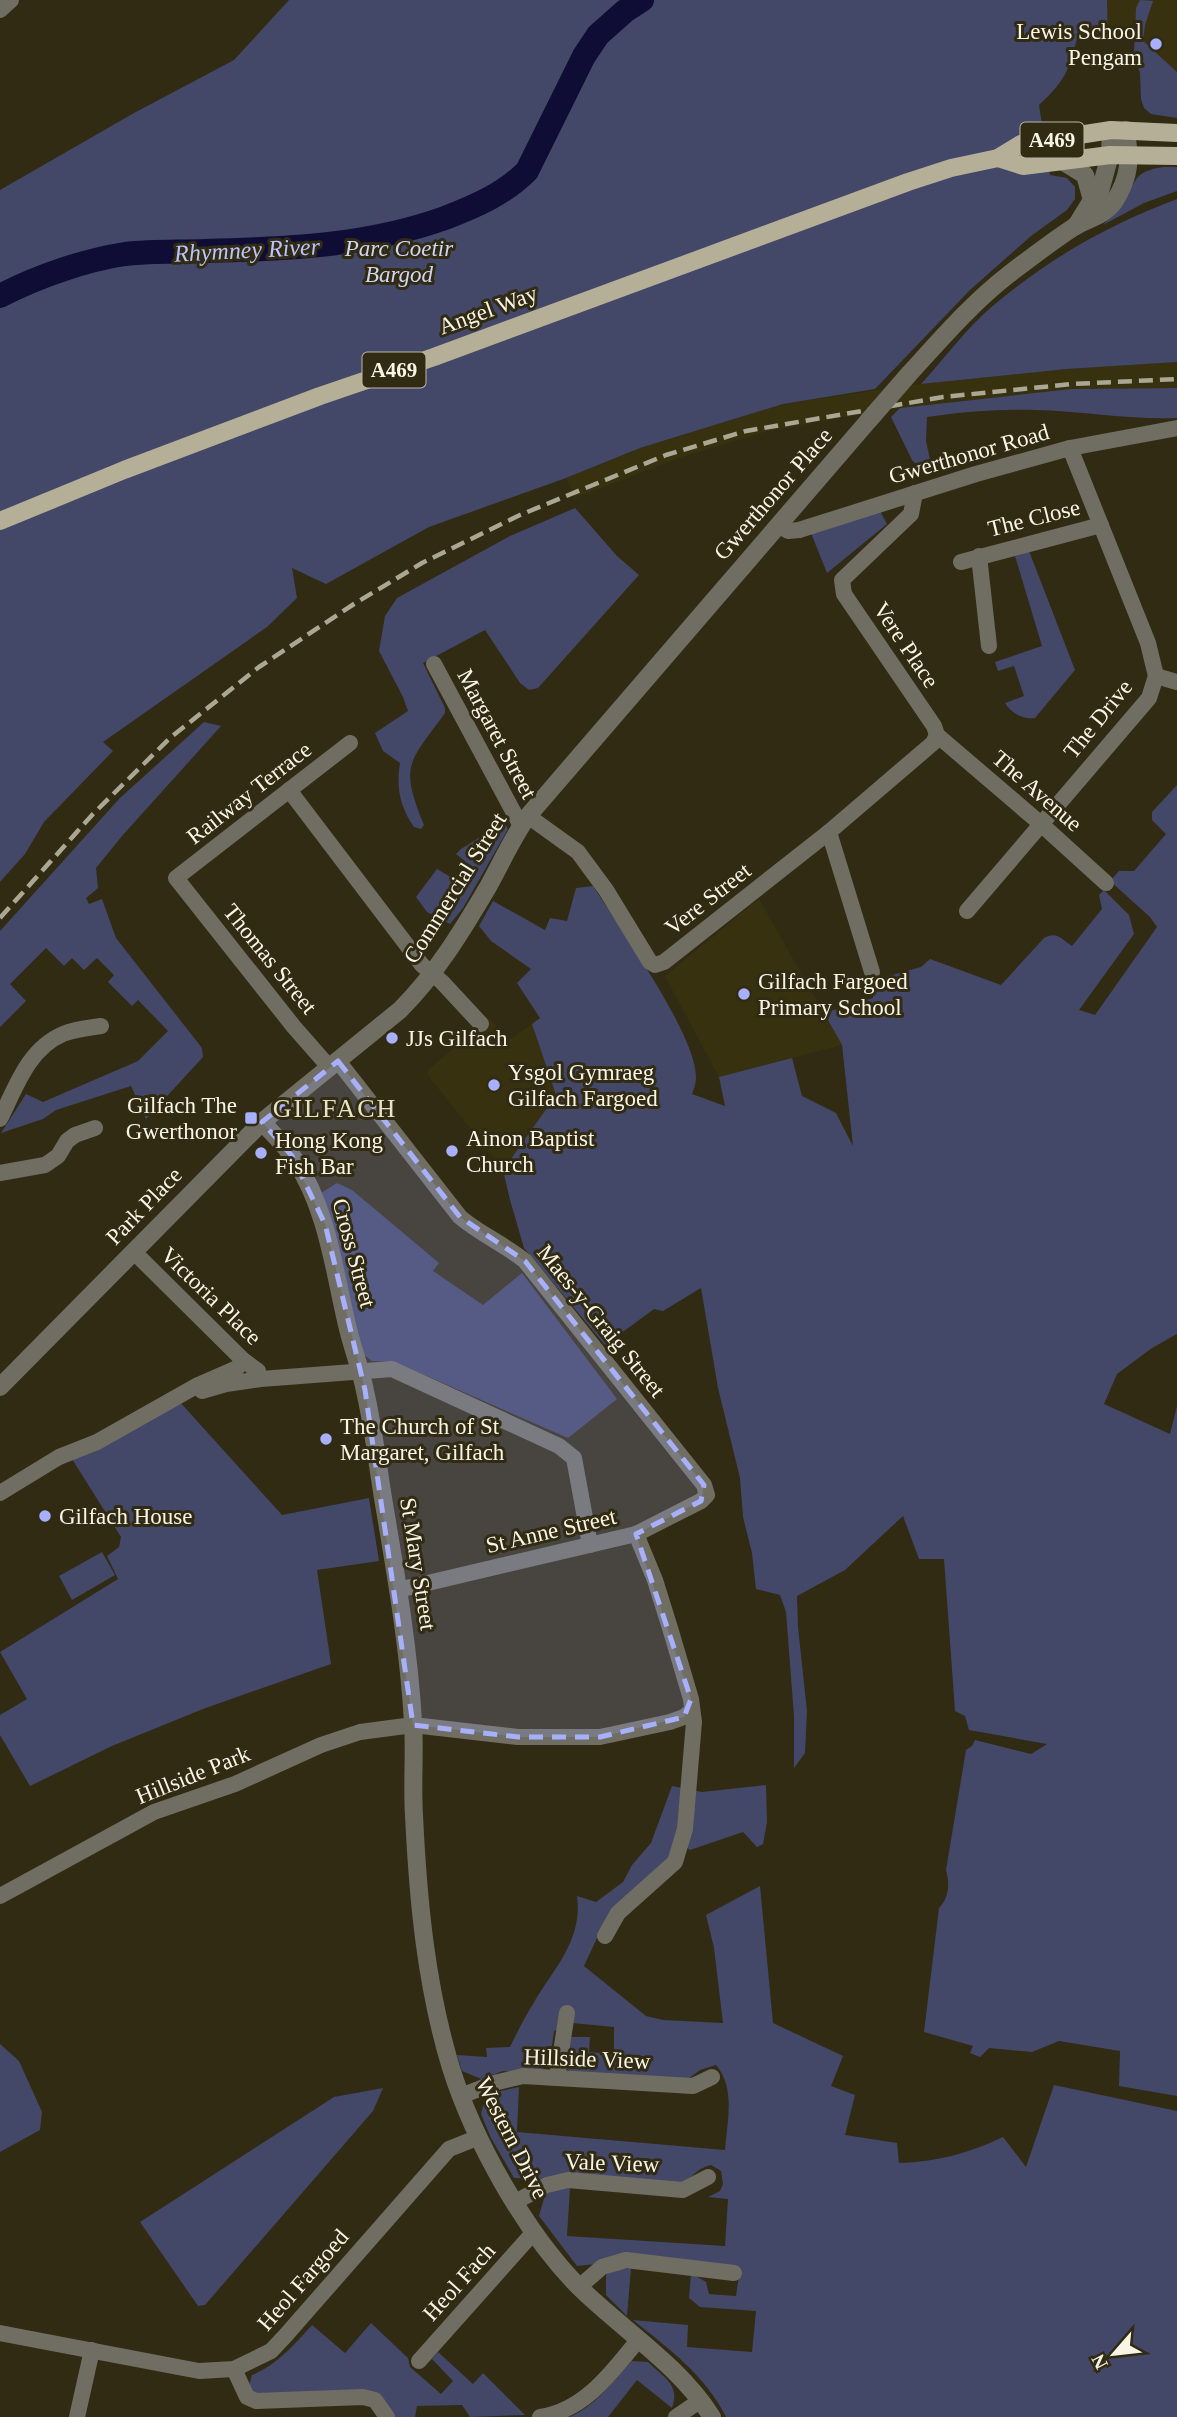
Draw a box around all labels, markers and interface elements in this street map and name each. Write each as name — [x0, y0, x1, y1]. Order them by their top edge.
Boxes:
place label: Lewis School Pengam — [1016, 19, 1142, 70]
marker: Lewis School Pengam — [1148, 36, 1164, 52]
road number: A469 — [1020, 122, 1084, 158]
water label: Rhymney River — [172, 233, 321, 267]
park label: Parc Coetir Bargod — [344, 236, 454, 287]
street label: Angel Way — [435, 280, 541, 339]
road number: A469 — [362, 352, 426, 388]
street label: Gwerthonor Road — [886, 419, 1052, 489]
street label: Gwerthonor Place — [709, 423, 837, 565]
street label: The Close — [985, 495, 1083, 541]
street label: Vere Place — [868, 598, 944, 692]
street label: Margaret Street — [452, 665, 542, 804]
street label: The Drive — [1059, 675, 1137, 763]
street label: Railway Terrace — [182, 737, 316, 849]
street label: The Avenue — [987, 745, 1087, 837]
street label: Commercial Street — [399, 807, 512, 968]
street label: Vere Street — [660, 858, 756, 940]
street label: Thomas Street — [218, 899, 322, 1019]
place label: Gilfach Fargoed Primary School — [758, 969, 908, 1020]
marker: Gilfach Fargoed Primary School — [736, 986, 752, 1002]
place label: JJs Gilfach — [406, 1026, 508, 1051]
marker: JJs Gilfach — [384, 1030, 400, 1046]
place label: Ysgol Gymraeg Gilfach Fargoed — [508, 1060, 658, 1111]
marker: Ysgol Gymraeg Gilfach Fargoed — [486, 1077, 502, 1093]
place label: Gilfach The Gwerthonor — [126, 1093, 237, 1144]
district label: GILFACH — [273, 1094, 397, 1123]
marker: Gilfach The Gwerthonor — [243, 1110, 259, 1126]
place label: Ainon Baptist Church — [466, 1126, 595, 1177]
place label: Hong Kong Fish Bar — [275, 1128, 383, 1179]
marker: Ainon Baptist Church — [444, 1143, 460, 1159]
marker: Hong Kong Fish Bar — [253, 1145, 269, 1161]
street label: Park Place — [101, 1162, 187, 1250]
street label: Cross Street — [327, 1196, 381, 1311]
street label: Maes-y-Graig Street — [532, 1240, 670, 1403]
street label: Victoria Place — [156, 1242, 266, 1350]
place label: The Church of St Margaret, Gilfach — [340, 1414, 505, 1465]
marker: The Church of St Margaret, Gilfach — [318, 1431, 334, 1447]
street label: St Mary Street — [395, 1496, 441, 1633]
place label: Gilfach House — [59, 1504, 193, 1529]
street label: St Anne Street — [483, 1504, 619, 1558]
marker: Gilfach House — [37, 1508, 53, 1524]
street label: Hillside Park — [132, 1741, 254, 1809]
street label: Hillside View — [523, 2044, 651, 2074]
street label: Western Drive — [471, 2073, 553, 2203]
street label: Vale View — [564, 2149, 660, 2177]
street label: Heol Fargoed — [252, 2224, 354, 2336]
street label: Heol Fach — [418, 2238, 500, 2326]
north arrow — [1079, 2319, 1149, 2389]
text: N — [1087, 2351, 1112, 2373]

